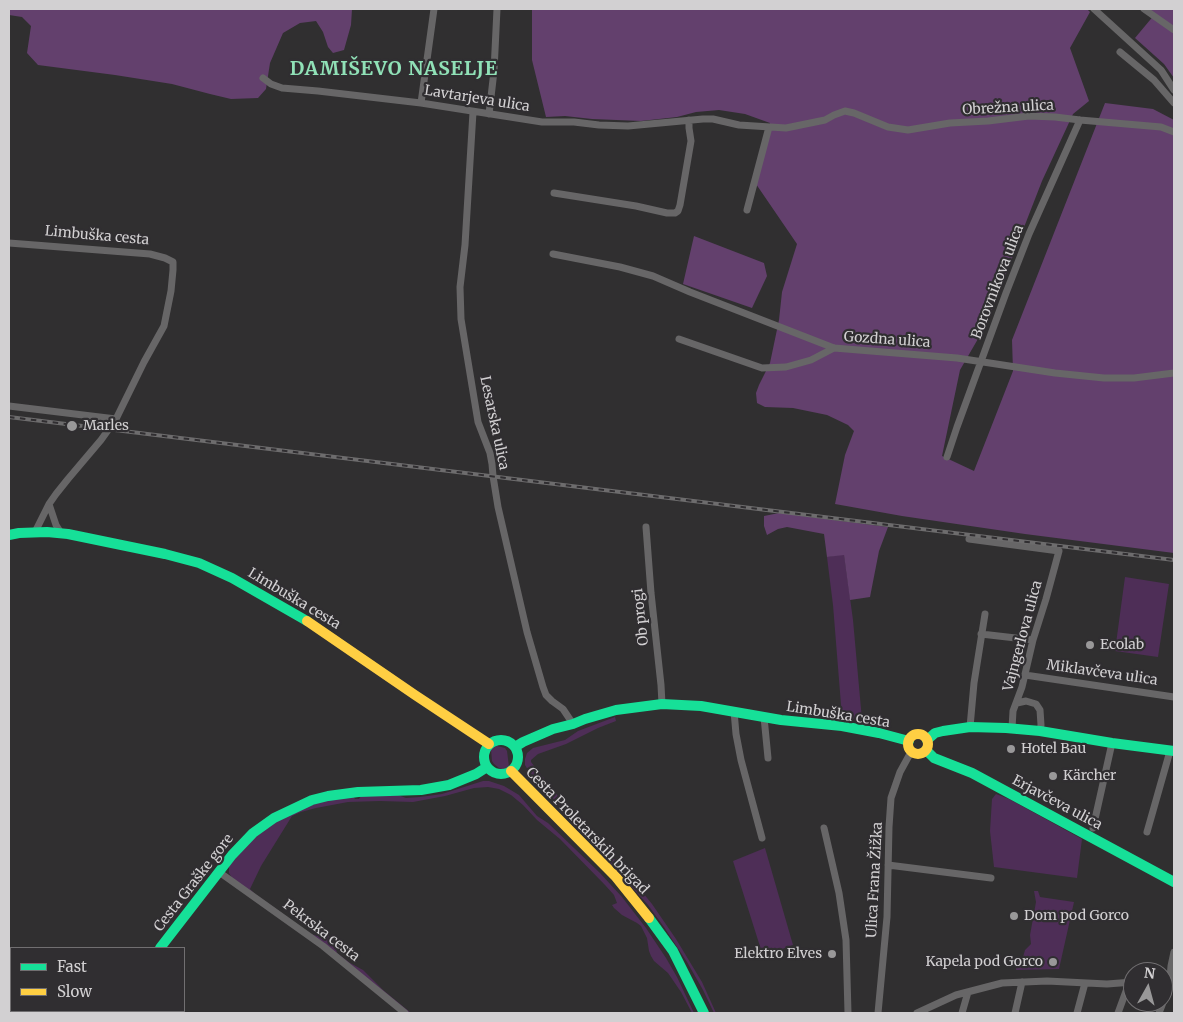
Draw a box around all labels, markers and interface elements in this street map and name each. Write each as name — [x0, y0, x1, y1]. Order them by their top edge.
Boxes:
district label: DAMIŠEVO NASELJE — [288, 59, 500, 81]
street label: Lavtarjeva ulica — [423, 82, 531, 116]
street label: Obrežna ulica — [962, 97, 1054, 119]
street label: Borovnikova ulica — [968, 222, 1028, 342]
street label: Limbuška cesta — [44, 223, 150, 249]
street label: Gozdna ulica — [843, 329, 931, 351]
street label: Lesarska ulica — [476, 375, 512, 471]
place label: Marles — [83, 418, 129, 434]
marker: Marles — [65, 419, 79, 433]
street label: Limbuška cesta — [245, 565, 343, 633]
street label: Vajngerlova ulica — [1000, 579, 1046, 693]
street label: Ob progi — [630, 587, 652, 647]
place label: Ecolab — [1100, 637, 1144, 653]
marker: Ecolab — [1084, 639, 1096, 651]
street label: Miklavčeva ulica — [1045, 657, 1159, 689]
street label: Limbuška cesta — [785, 699, 891, 731]
place label: Hotel Bau — [1021, 741, 1086, 757]
marker: Hotel Bau — [1005, 743, 1017, 755]
street label: Cesta Proletarskih brigad — [522, 764, 652, 898]
place label: Kärcher — [1063, 768, 1116, 784]
marker: Kärcher — [1047, 770, 1059, 782]
street label: Erjavčeva ulica — [1009, 772, 1105, 834]
street label: Ulica Frana Žižka — [864, 821, 886, 939]
street label: Cesta Graške gore — [151, 831, 237, 935]
street label: Pekrska cesta — [279, 897, 363, 965]
place label: Dom pod Gorco — [1024, 908, 1129, 924]
marker: Dom pod Gorco — [1008, 910, 1020, 922]
place label: Elektro Elves — [734, 946, 822, 962]
legend — [10, 947, 185, 1012]
marker: Elektro Elves — [826, 948, 838, 960]
place label: Kapela pod Gorco — [925, 954, 1043, 970]
marker: Kapela pod Gorco — [1047, 956, 1059, 968]
text: Fast — [57, 957, 87, 976]
north arrow — [1123, 962, 1173, 1012]
text: N — [1143, 963, 1156, 983]
text: Slow — [57, 982, 92, 1001]

